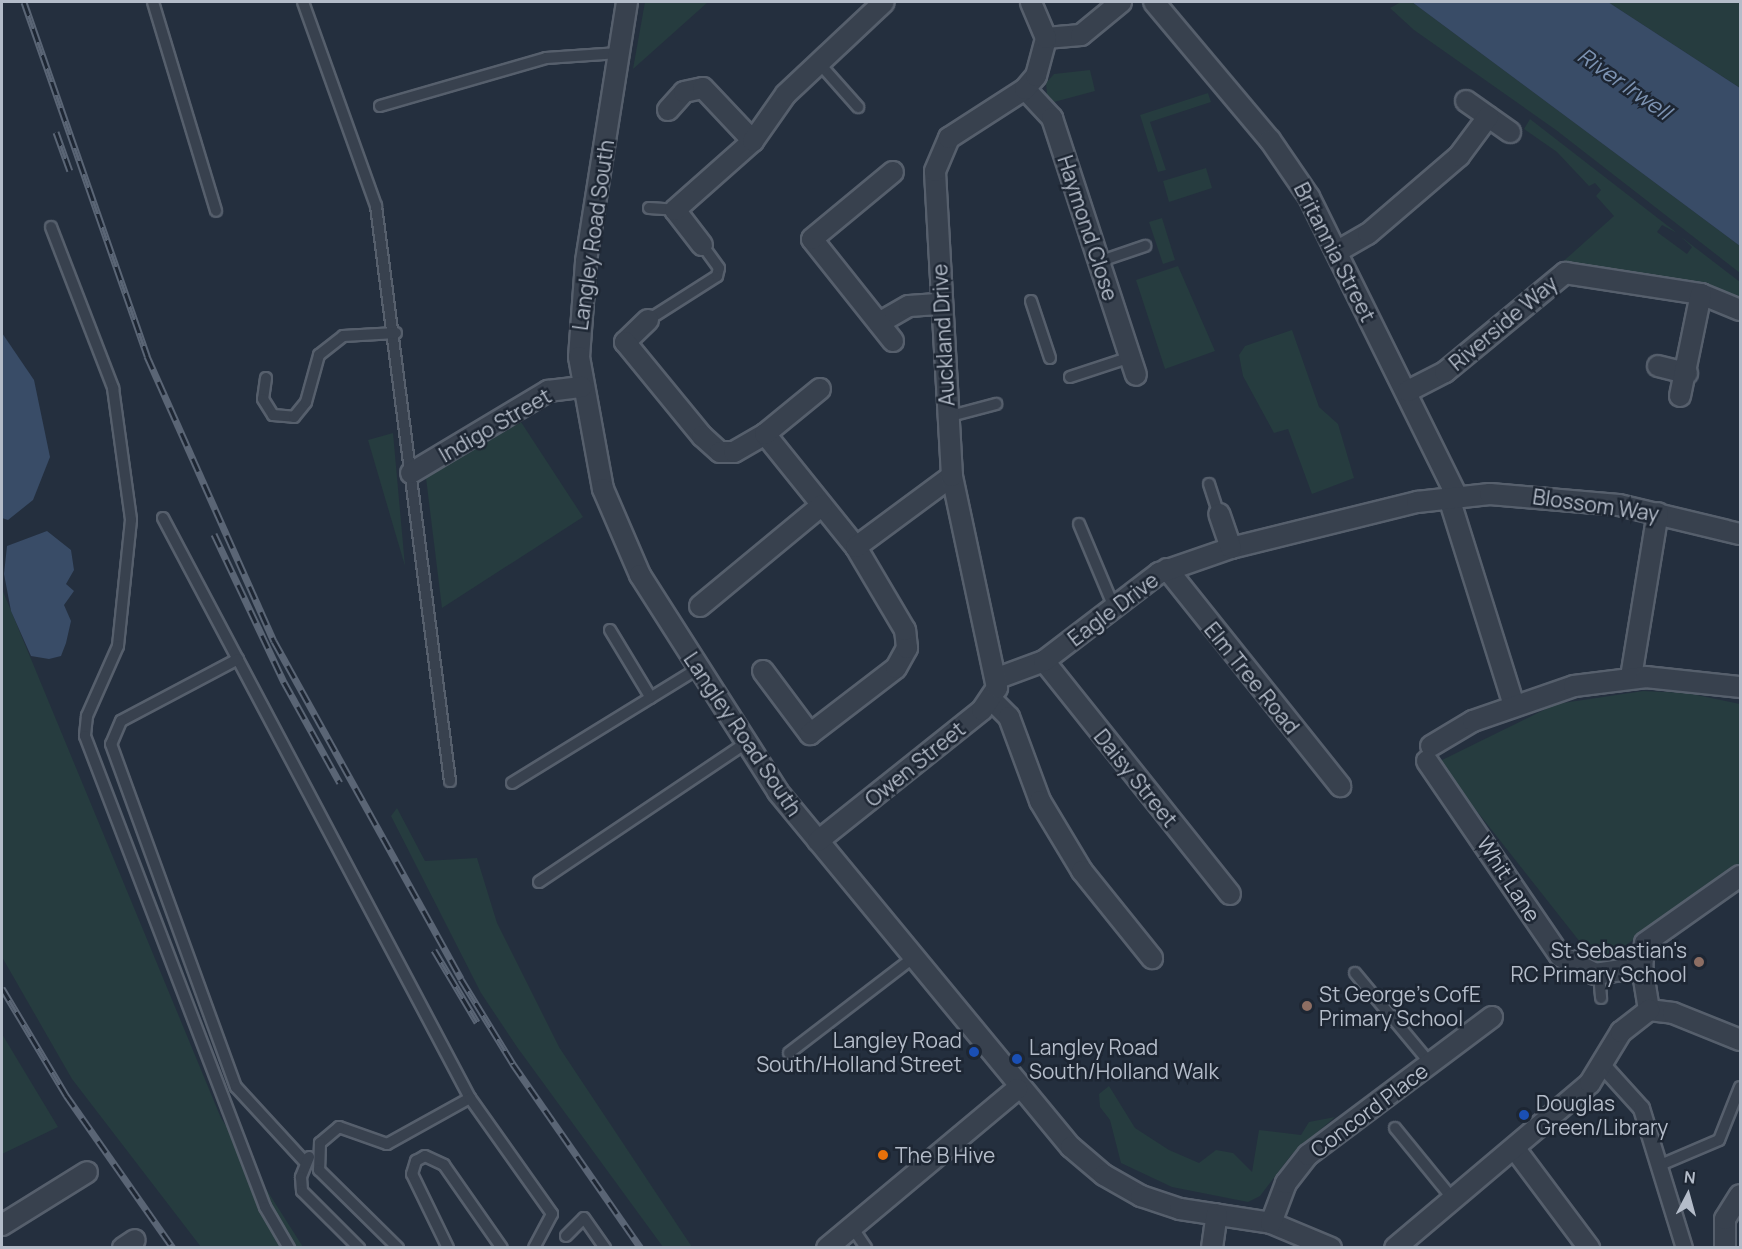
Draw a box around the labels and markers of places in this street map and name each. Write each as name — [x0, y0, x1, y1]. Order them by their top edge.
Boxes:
place label: St Sebastian's RC Primary School — [1511, 937, 1687, 987]
marker: St Sebastian's RC Primary School — [1692, 955, 1706, 969]
place label: St George's CofE Primary School — [1319, 981, 1481, 1031]
marker: St George's CofE Primary School — [1300, 999, 1314, 1013]
place label: Langley Road South/Holland Street — [756, 1027, 962, 1077]
place label: Langley Road South/Holland Walk — [1029, 1034, 1219, 1084]
marker: Langley Road South/Holland Street — [967, 1045, 981, 1059]
marker: Langley Road South/Holland Walk — [1010, 1052, 1024, 1066]
place label: Douglas Green/Library — [1536, 1090, 1668, 1140]
marker: Douglas Green/Library — [1517, 1108, 1531, 1122]
place label: The B Hive — [895, 1142, 995, 1168]
marker: The B Hive — [876, 1148, 890, 1162]

